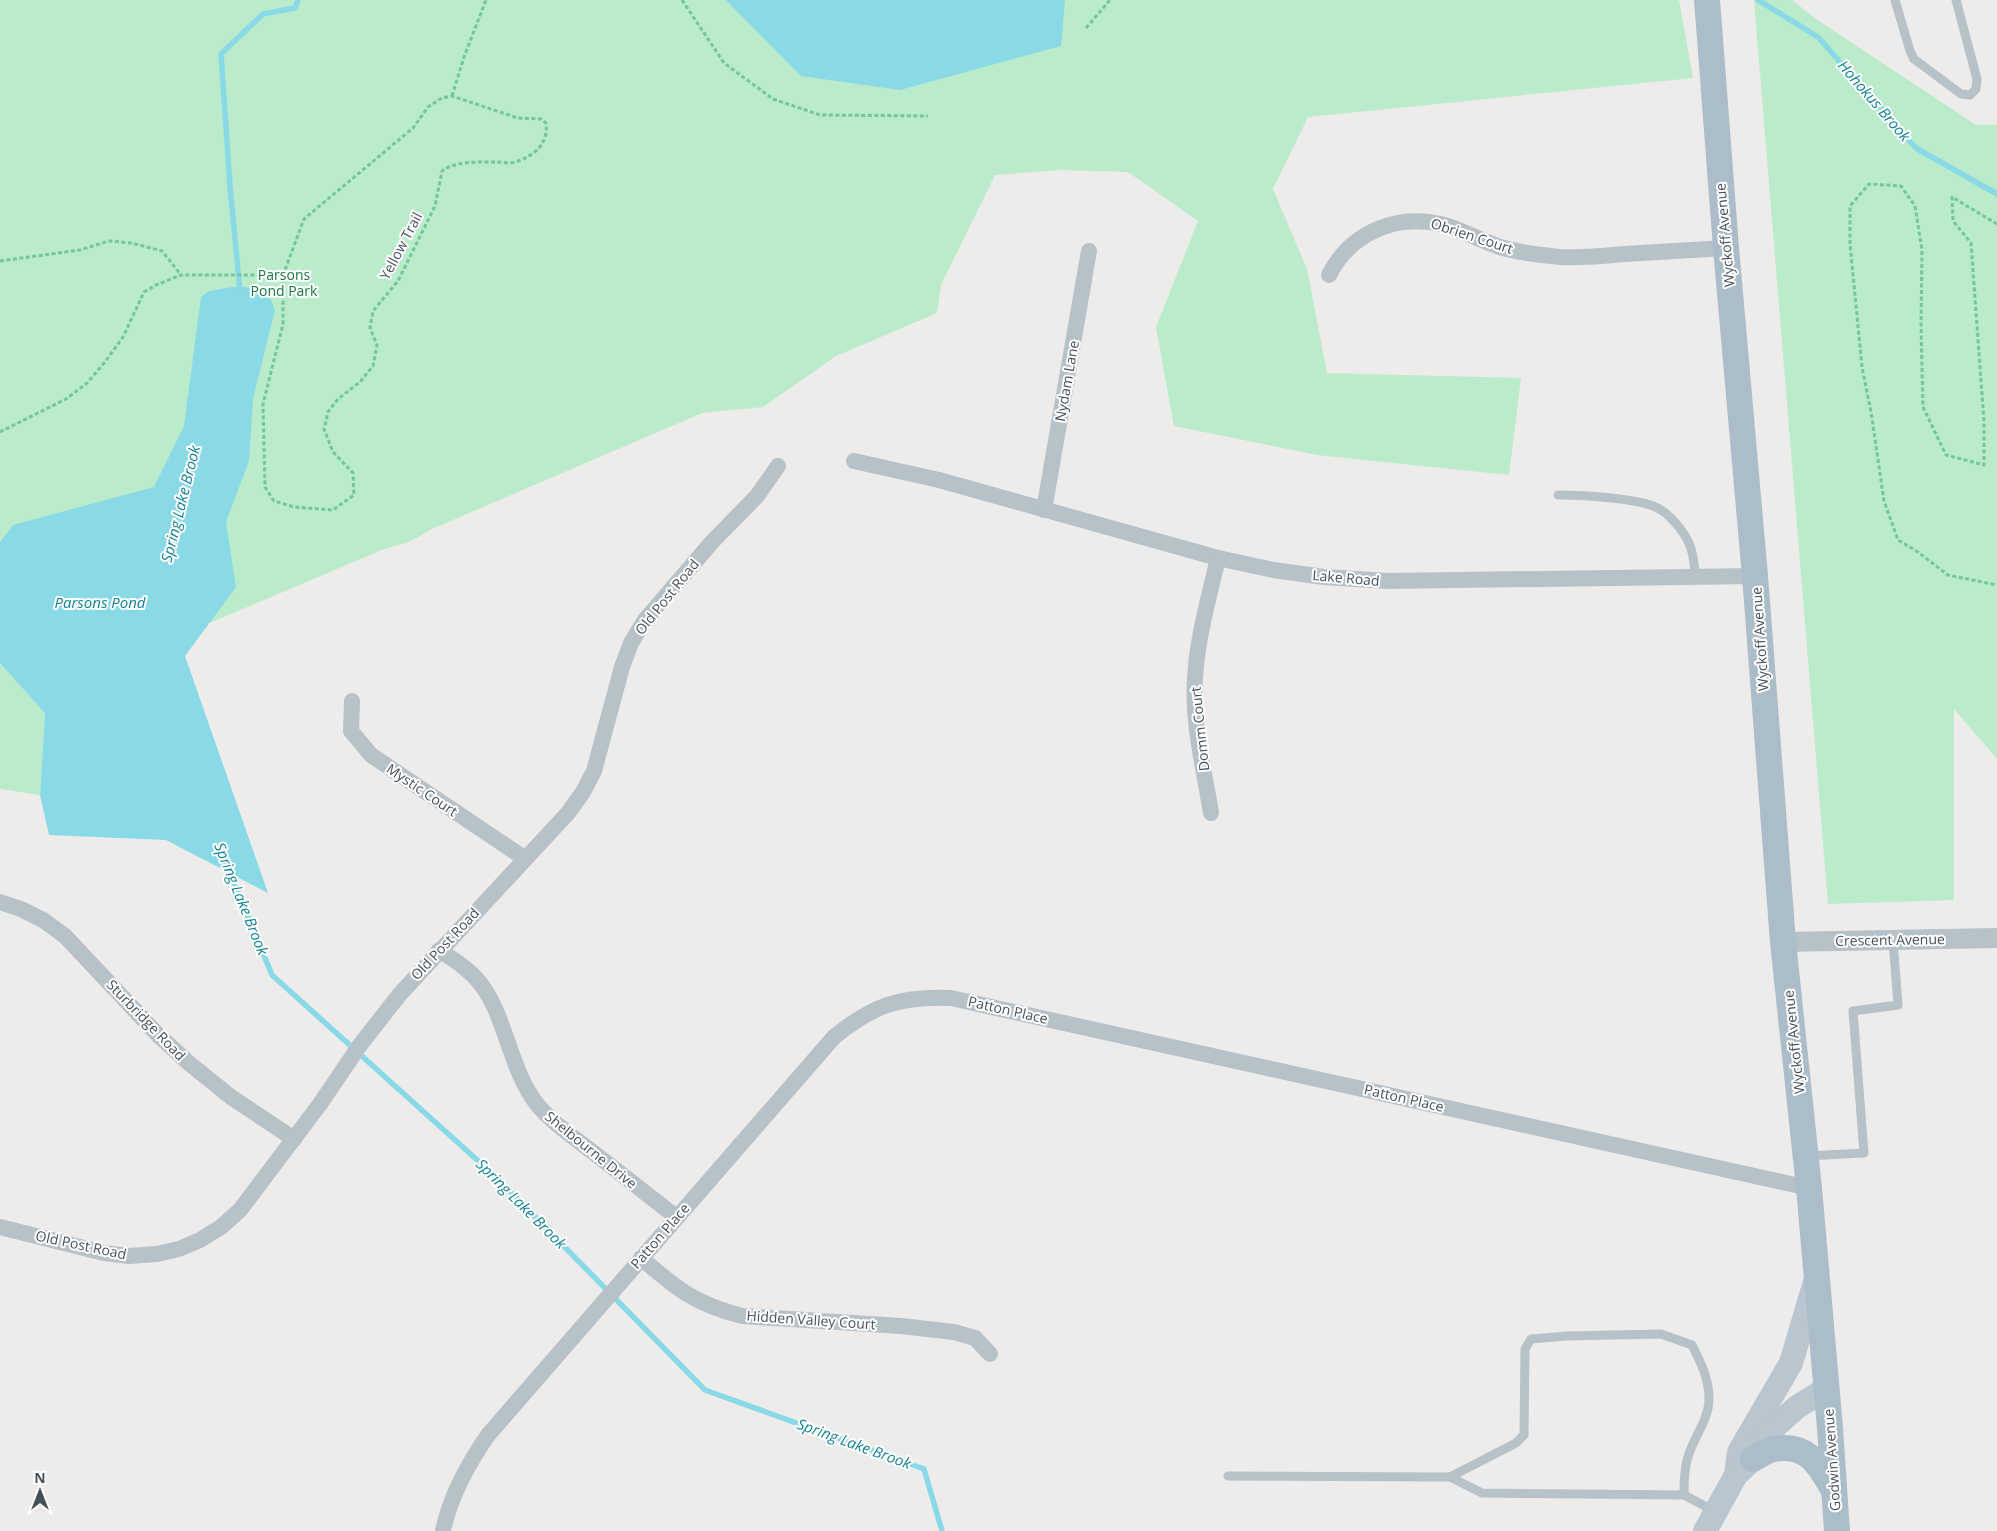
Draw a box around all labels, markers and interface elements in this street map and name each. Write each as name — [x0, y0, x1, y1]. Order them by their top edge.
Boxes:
water label: Hohokus Brook — [1834, 56, 1916, 146]
street label: Wyckoff Avenue — [1710, 182, 1739, 288]
street label: Yellow Trail — [375, 209, 426, 283]
street label: Obrien Court — [1429, 213, 1516, 258]
park label: Parsons Pond Park — [251, 265, 318, 300]
street label: Nydam Lane — [1050, 339, 1083, 423]
water label: Spring Lake Brook — [156, 443, 204, 564]
street label: Old Post Road — [630, 555, 703, 638]
street label: Lake Road — [1312, 565, 1380, 590]
street label: Wyckoff Avenue — [1746, 586, 1773, 692]
water label: Parsons Pond — [54, 592, 146, 612]
street label: Domm Court — [1186, 686, 1213, 772]
street label: Mystic Court — [383, 759, 461, 820]
water label: Spring Lake Brook — [210, 839, 274, 959]
street label: Old Post Road — [406, 903, 483, 984]
street label: Crescent Avenue — [1835, 929, 1945, 950]
street label: Sturbridge Road — [103, 975, 190, 1064]
street label: Wyckoff Avenue — [1779, 989, 1808, 1095]
street label: Patton Place — [966, 991, 1050, 1028]
street label: Patton Place — [1362, 1079, 1446, 1116]
street label: Shelbourne Drive — [541, 1107, 641, 1193]
water label: Spring Lake Brook — [472, 1154, 572, 1253]
street label: Patton Place — [626, 1199, 693, 1273]
street label: Old Post Road — [34, 1226, 128, 1263]
street label: Hidden Valley Court — [746, 1306, 876, 1333]
street label: Godwin Avenue — [1818, 1408, 1845, 1512]
water label: Spring Lake Brook — [795, 1413, 915, 1473]
north arrow — [15, 1466, 65, 1516]
text: N — [34, 1468, 46, 1487]

